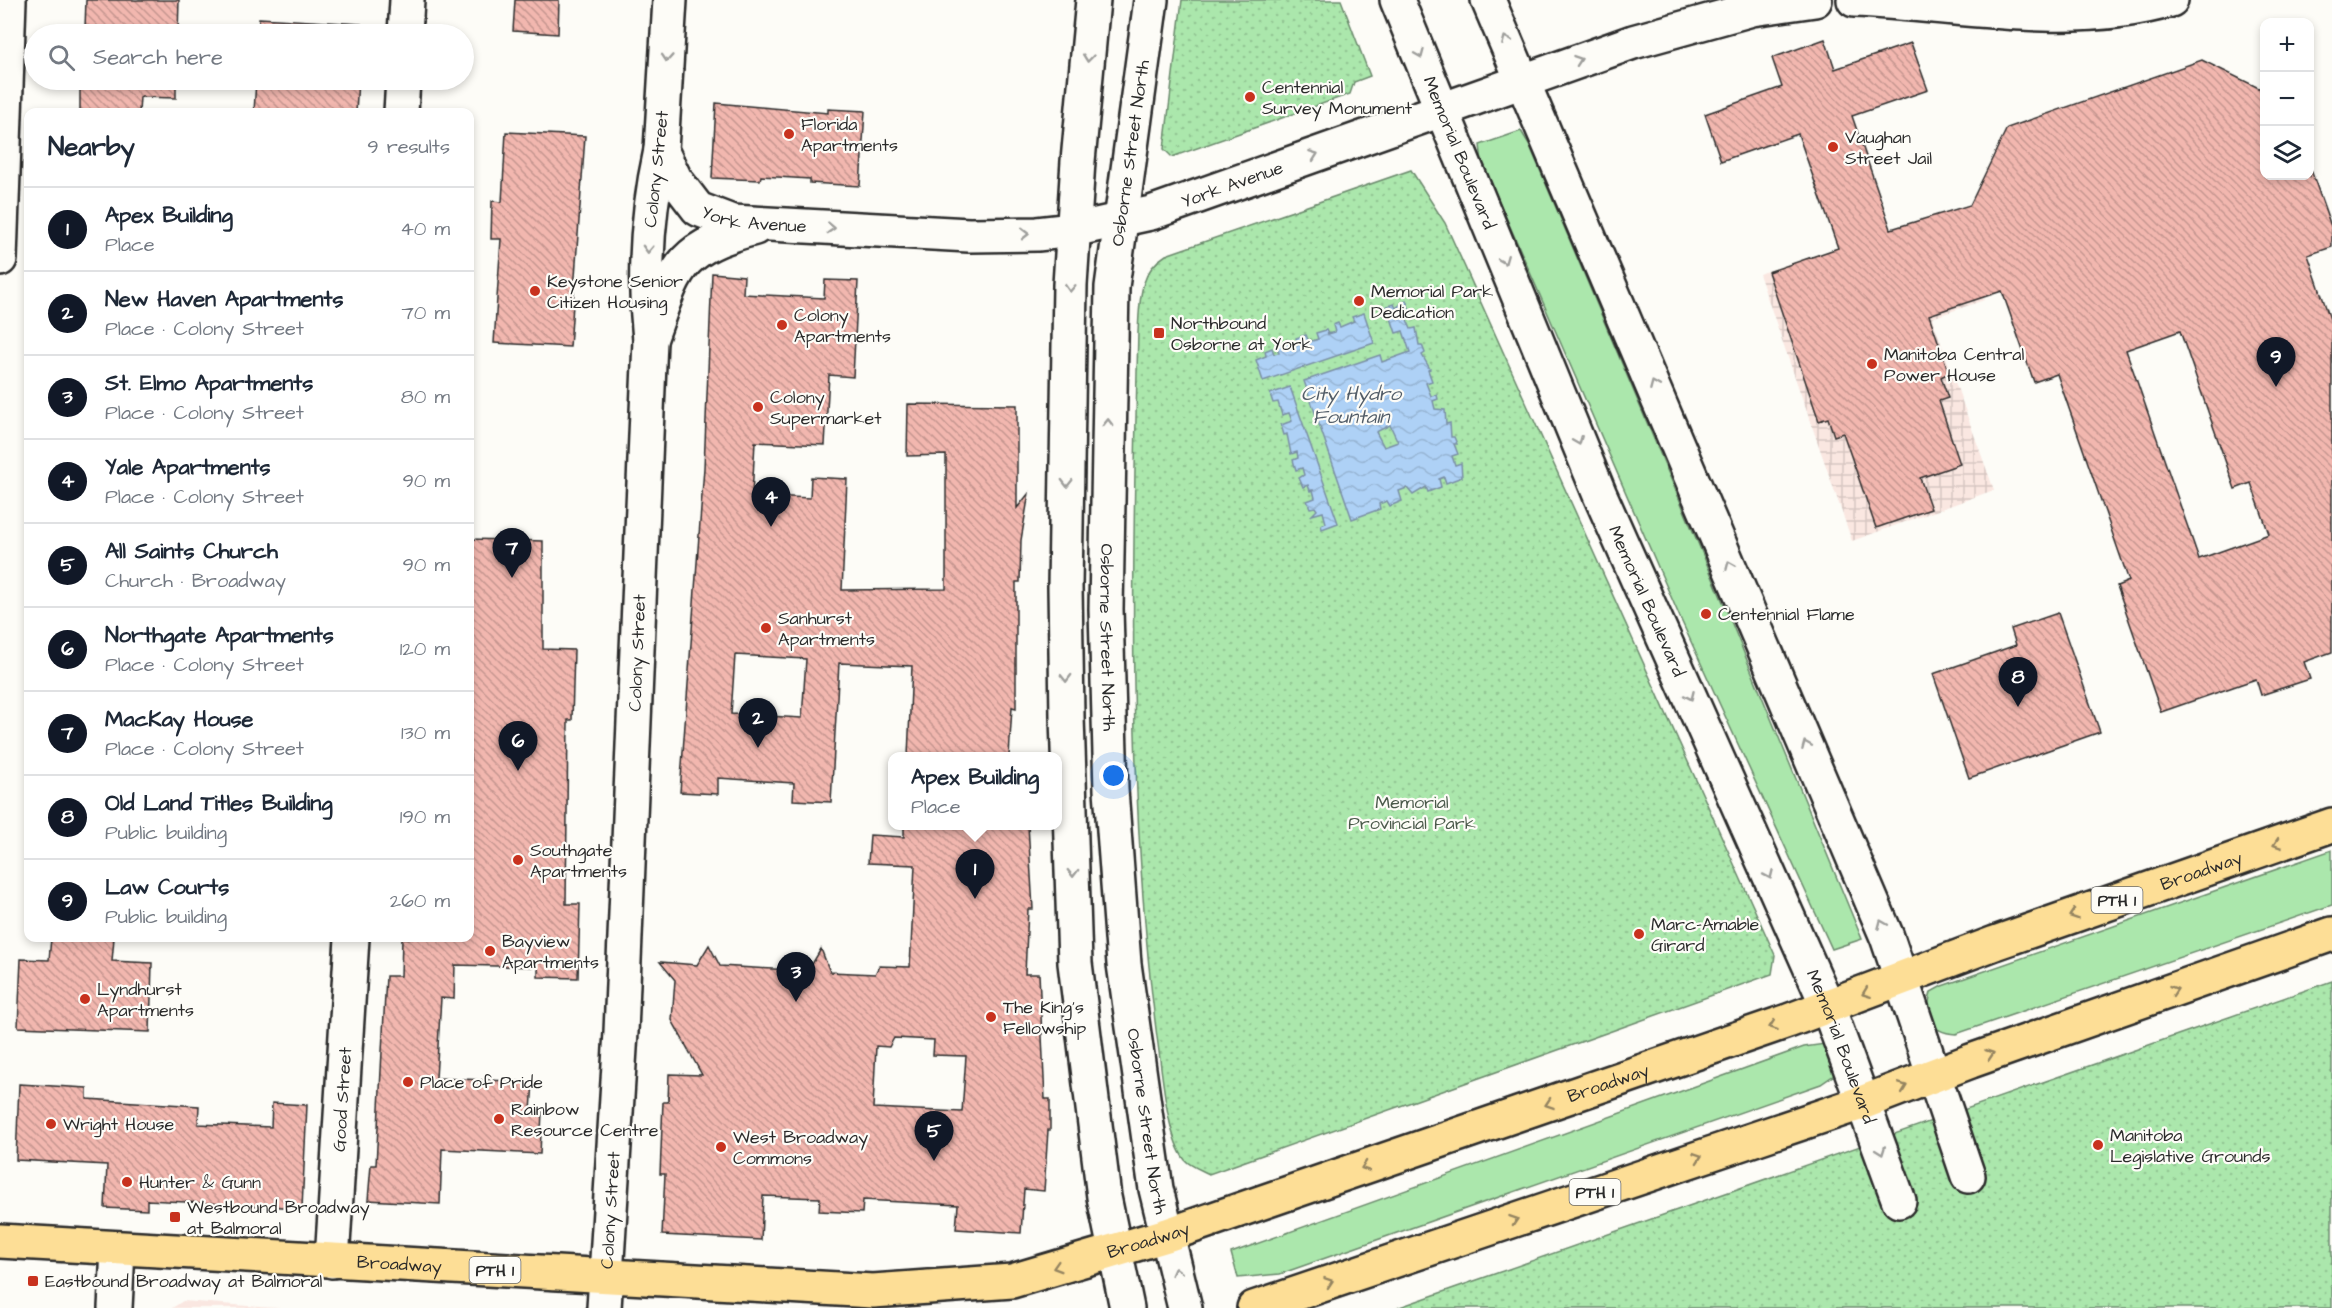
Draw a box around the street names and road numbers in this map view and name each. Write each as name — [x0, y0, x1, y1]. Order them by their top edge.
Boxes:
street label: Osborne Street North — [1105, 58, 1156, 248]
street label: Memorial Boulevard — [1417, 73, 1502, 233]
street label: Colony Street — [638, 109, 676, 229]
street label: York Avenue — [1178, 155, 1287, 214]
street label: York Avenue — [698, 199, 807, 239]
street label: Memorial Boulevard — [1602, 522, 1691, 681]
street label: Osborne Street North — [1093, 543, 1121, 732]
street label: Colony Street — [622, 593, 652, 712]
street label: Broadway — [2157, 845, 2246, 897]
road number: PTH 1 — [2092, 887, 2142, 913]
street label: Memorial Boulevard — [1800, 966, 1882, 1127]
street label: Osborne Street North — [1120, 1027, 1174, 1217]
street label: Good Street — [327, 1046, 358, 1152]
street label: Broadway — [1564, 1058, 1653, 1109]
street label: Colony Street — [594, 1150, 627, 1270]
road number: PTH 1 — [1570, 1179, 1620, 1205]
street label: Broadway — [1104, 1216, 1193, 1265]
street label: Broadway — [356, 1249, 443, 1280]
road number: PTH 1 — [470, 1257, 520, 1283]

